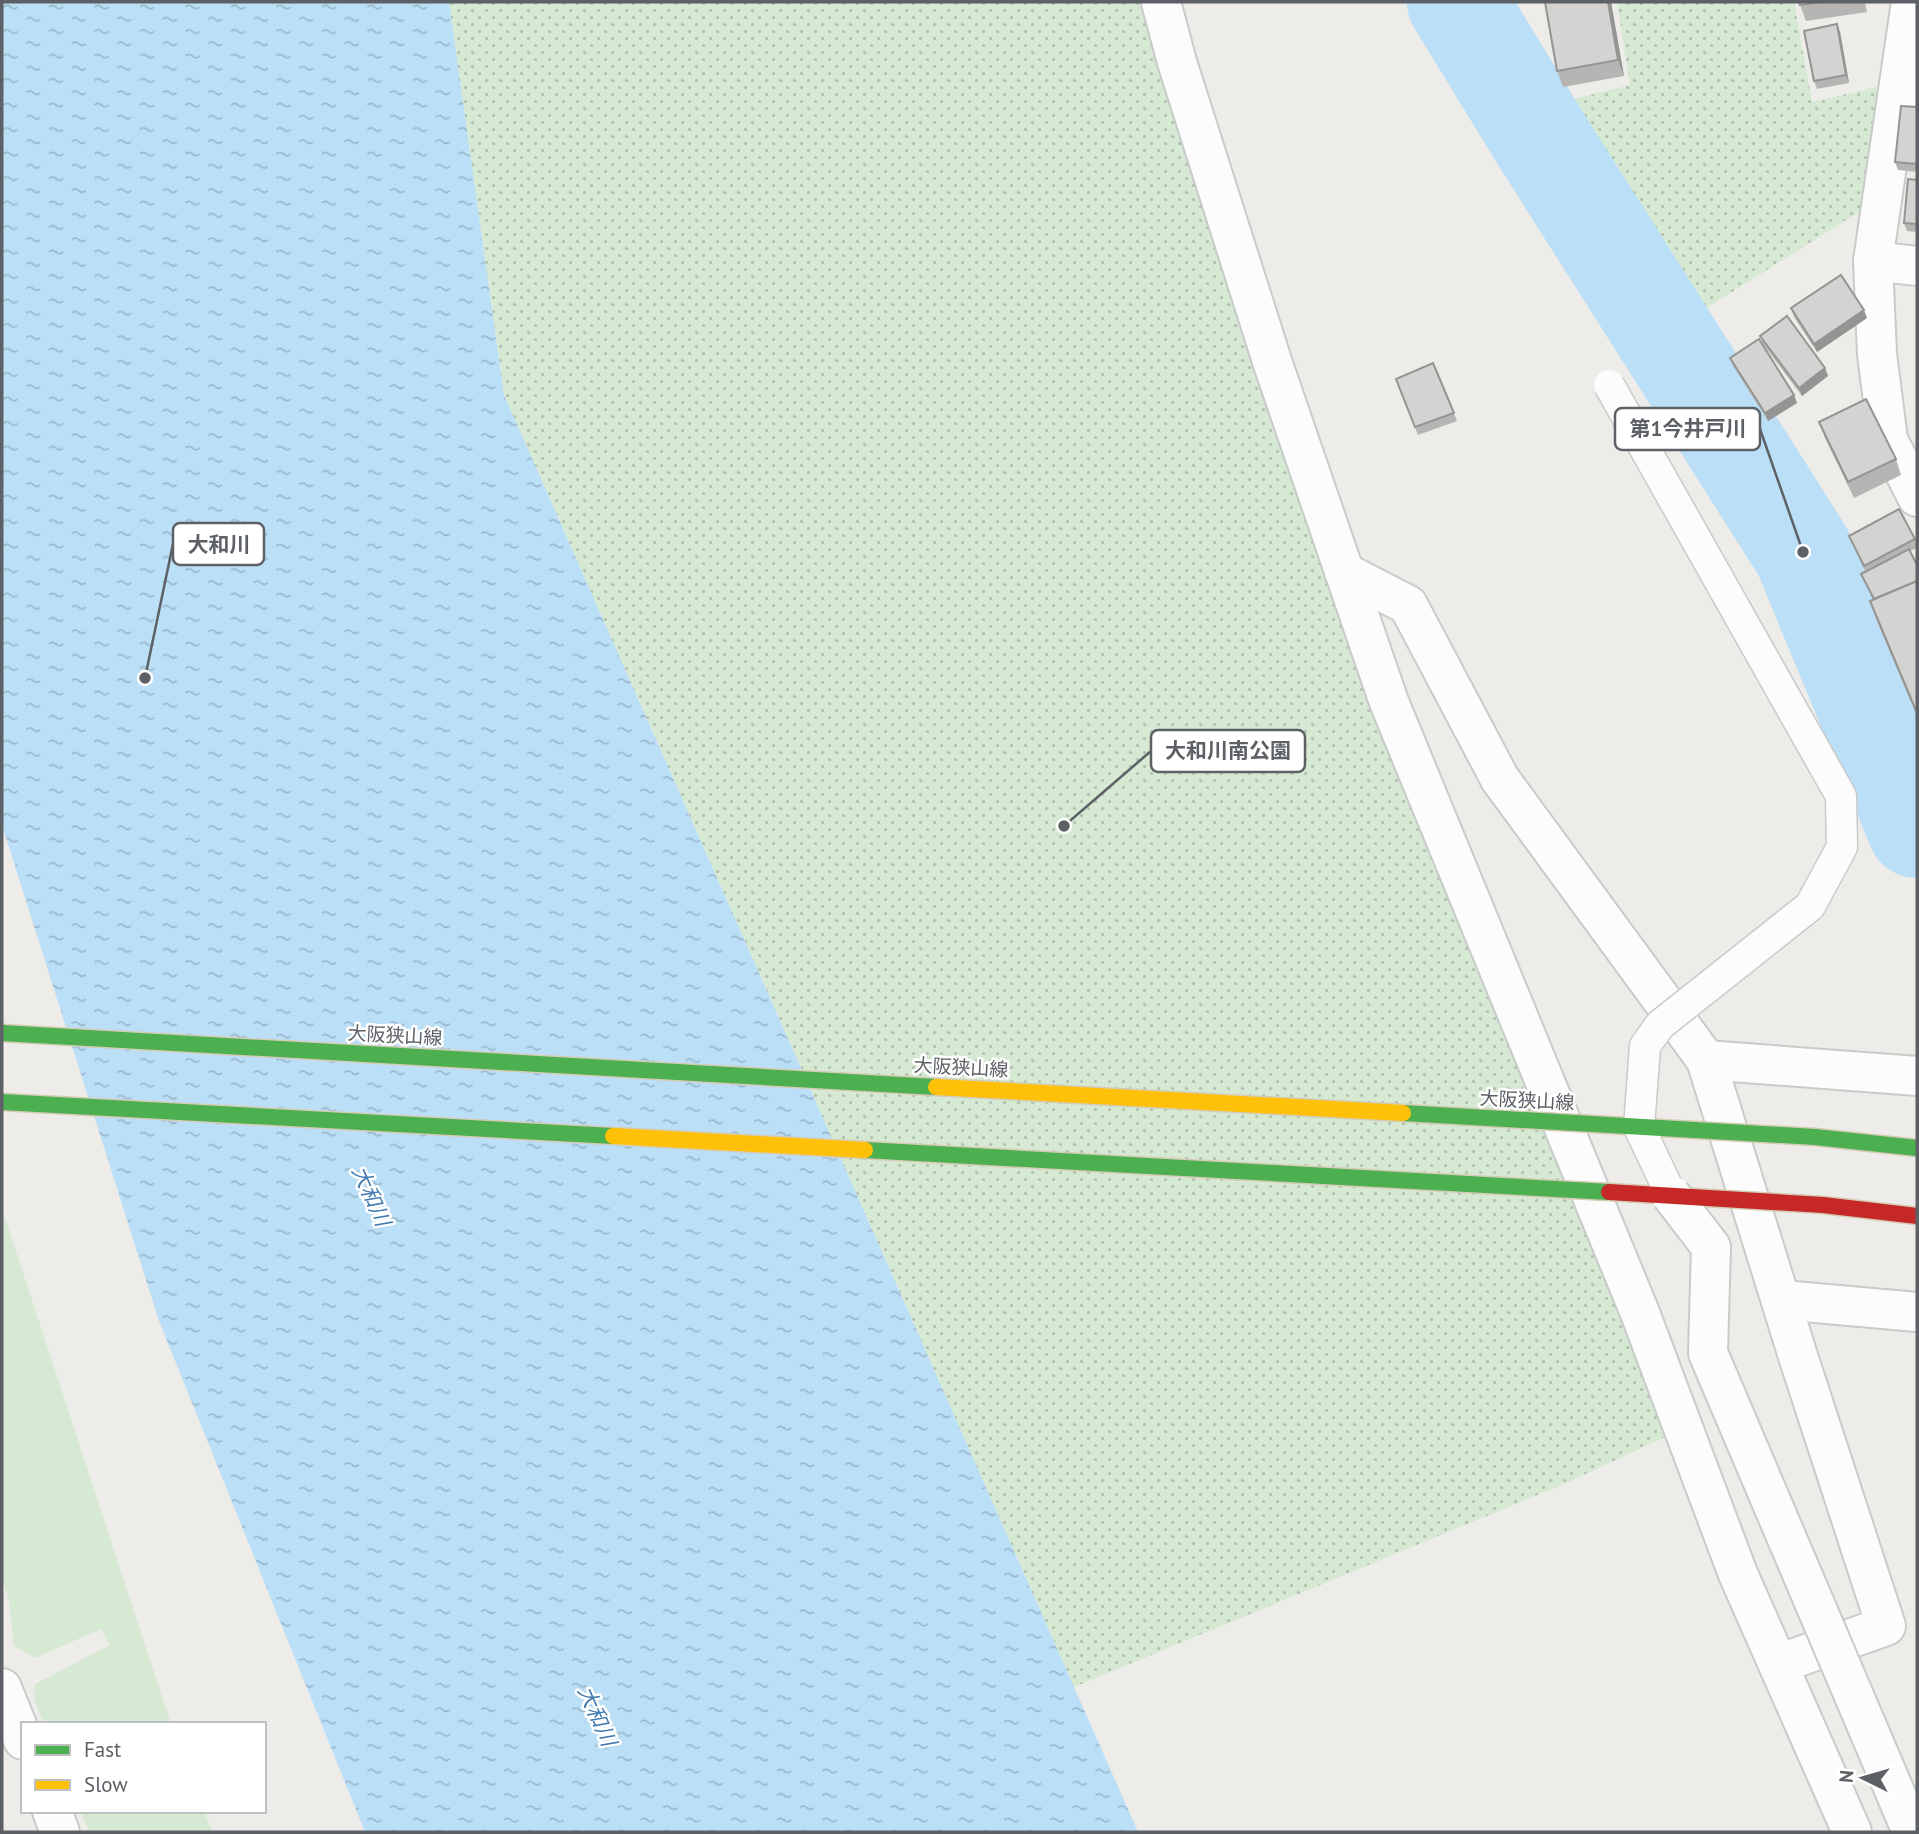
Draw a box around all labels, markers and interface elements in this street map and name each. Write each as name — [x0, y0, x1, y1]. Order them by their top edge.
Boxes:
callout: 第1今井戸川 — [1615, 408, 1760, 450]
text: 第1今井戸川 — [1630, 415, 1746, 442]
callout: 大和川 — [173, 523, 264, 565]
text: 大和川 — [188, 531, 251, 558]
callout: 大和川南公園 — [1151, 730, 1305, 772]
text: 大和川南公園 — [1165, 737, 1291, 764]
street label: 大阪狭山線 — [347, 1021, 443, 1049]
street label: 大阪狭山線 — [913, 1053, 1009, 1081]
street label: 大阪狭山線 — [1479, 1086, 1575, 1114]
water label: 大和川 — [346, 1162, 397, 1232]
water label: 大和川 — [572, 1682, 623, 1752]
legend — [21, 1722, 266, 1813]
text: Fast — [84, 1736, 121, 1763]
north arrow — [1828, 1743, 1898, 1813]
text: N — [1834, 1769, 1859, 1784]
text: Slow — [84, 1771, 128, 1798]

